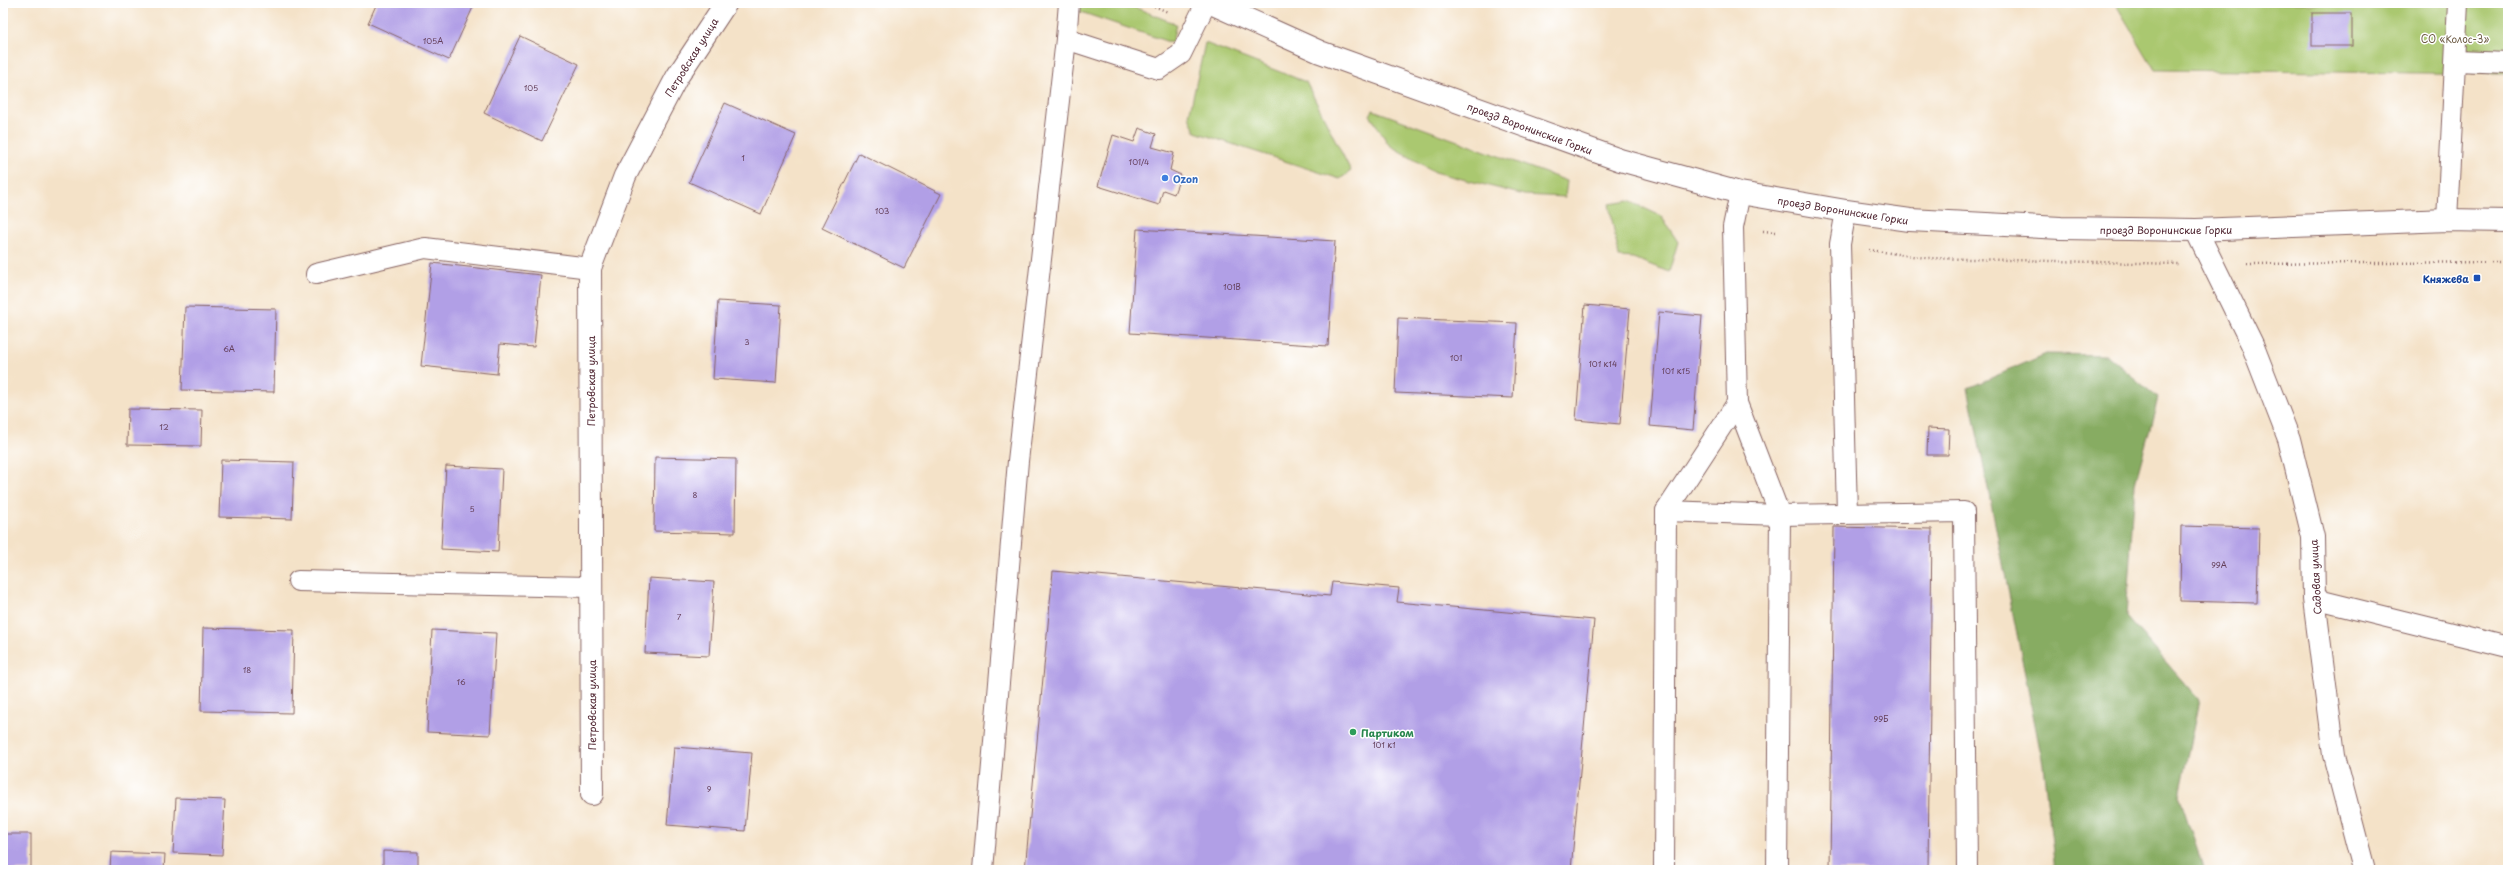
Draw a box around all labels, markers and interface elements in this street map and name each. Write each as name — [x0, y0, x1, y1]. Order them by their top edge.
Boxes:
street label: Петровская улица — [661, 14, 722, 99]
park label: СО «Колос-3» — [2421, 31, 2489, 46]
house number: 105А — [423, 35, 443, 47]
house number: 105 — [524, 82, 538, 94]
street label: проезд Воронинские Горки — [1465, 98, 1595, 158]
house number: 1 — [741, 152, 745, 164]
house number: 101/4 — [1129, 156, 1149, 168]
place label: Ozon — [1173, 171, 1198, 186]
marker: Ozon — [1160, 173, 1170, 183]
street label: проезд Воронинские Горки — [1776, 192, 1910, 228]
house number: 103 — [875, 205, 889, 217]
street label: проезд Воронинские Горки — [2100, 222, 2232, 237]
place label: Княжева — [2423, 271, 2469, 286]
marker: Княжева — [2472, 273, 2482, 283]
house number: 101В — [1223, 281, 1241, 293]
street label: Петровская улица — [583, 335, 598, 426]
house number: 3 — [744, 336, 750, 348]
house number: 6А — [223, 343, 235, 355]
house number: 101 — [1450, 352, 1462, 364]
house number: 101 к14 — [1589, 358, 1617, 370]
house number: 101 к15 — [1662, 365, 1690, 377]
house number: 12 — [159, 421, 169, 433]
house number: 8 — [693, 489, 698, 501]
house number: 5 — [469, 503, 475, 515]
street label: Садовая улица — [2306, 538, 2324, 615]
house number: 99А — [2211, 559, 2227, 571]
house number: 7 — [677, 611, 682, 623]
street label: Петровская улица — [584, 659, 599, 750]
house number: 18 — [243, 664, 251, 676]
house number: 16 — [456, 676, 466, 688]
house number: 99Б — [1874, 713, 1888, 725]
place label: Партиком — [1361, 725, 1414, 740]
marker: Партиком — [1348, 727, 1358, 737]
house number: 101 к1 — [1372, 739, 1396, 751]
house number: 9 — [707, 783, 712, 795]

